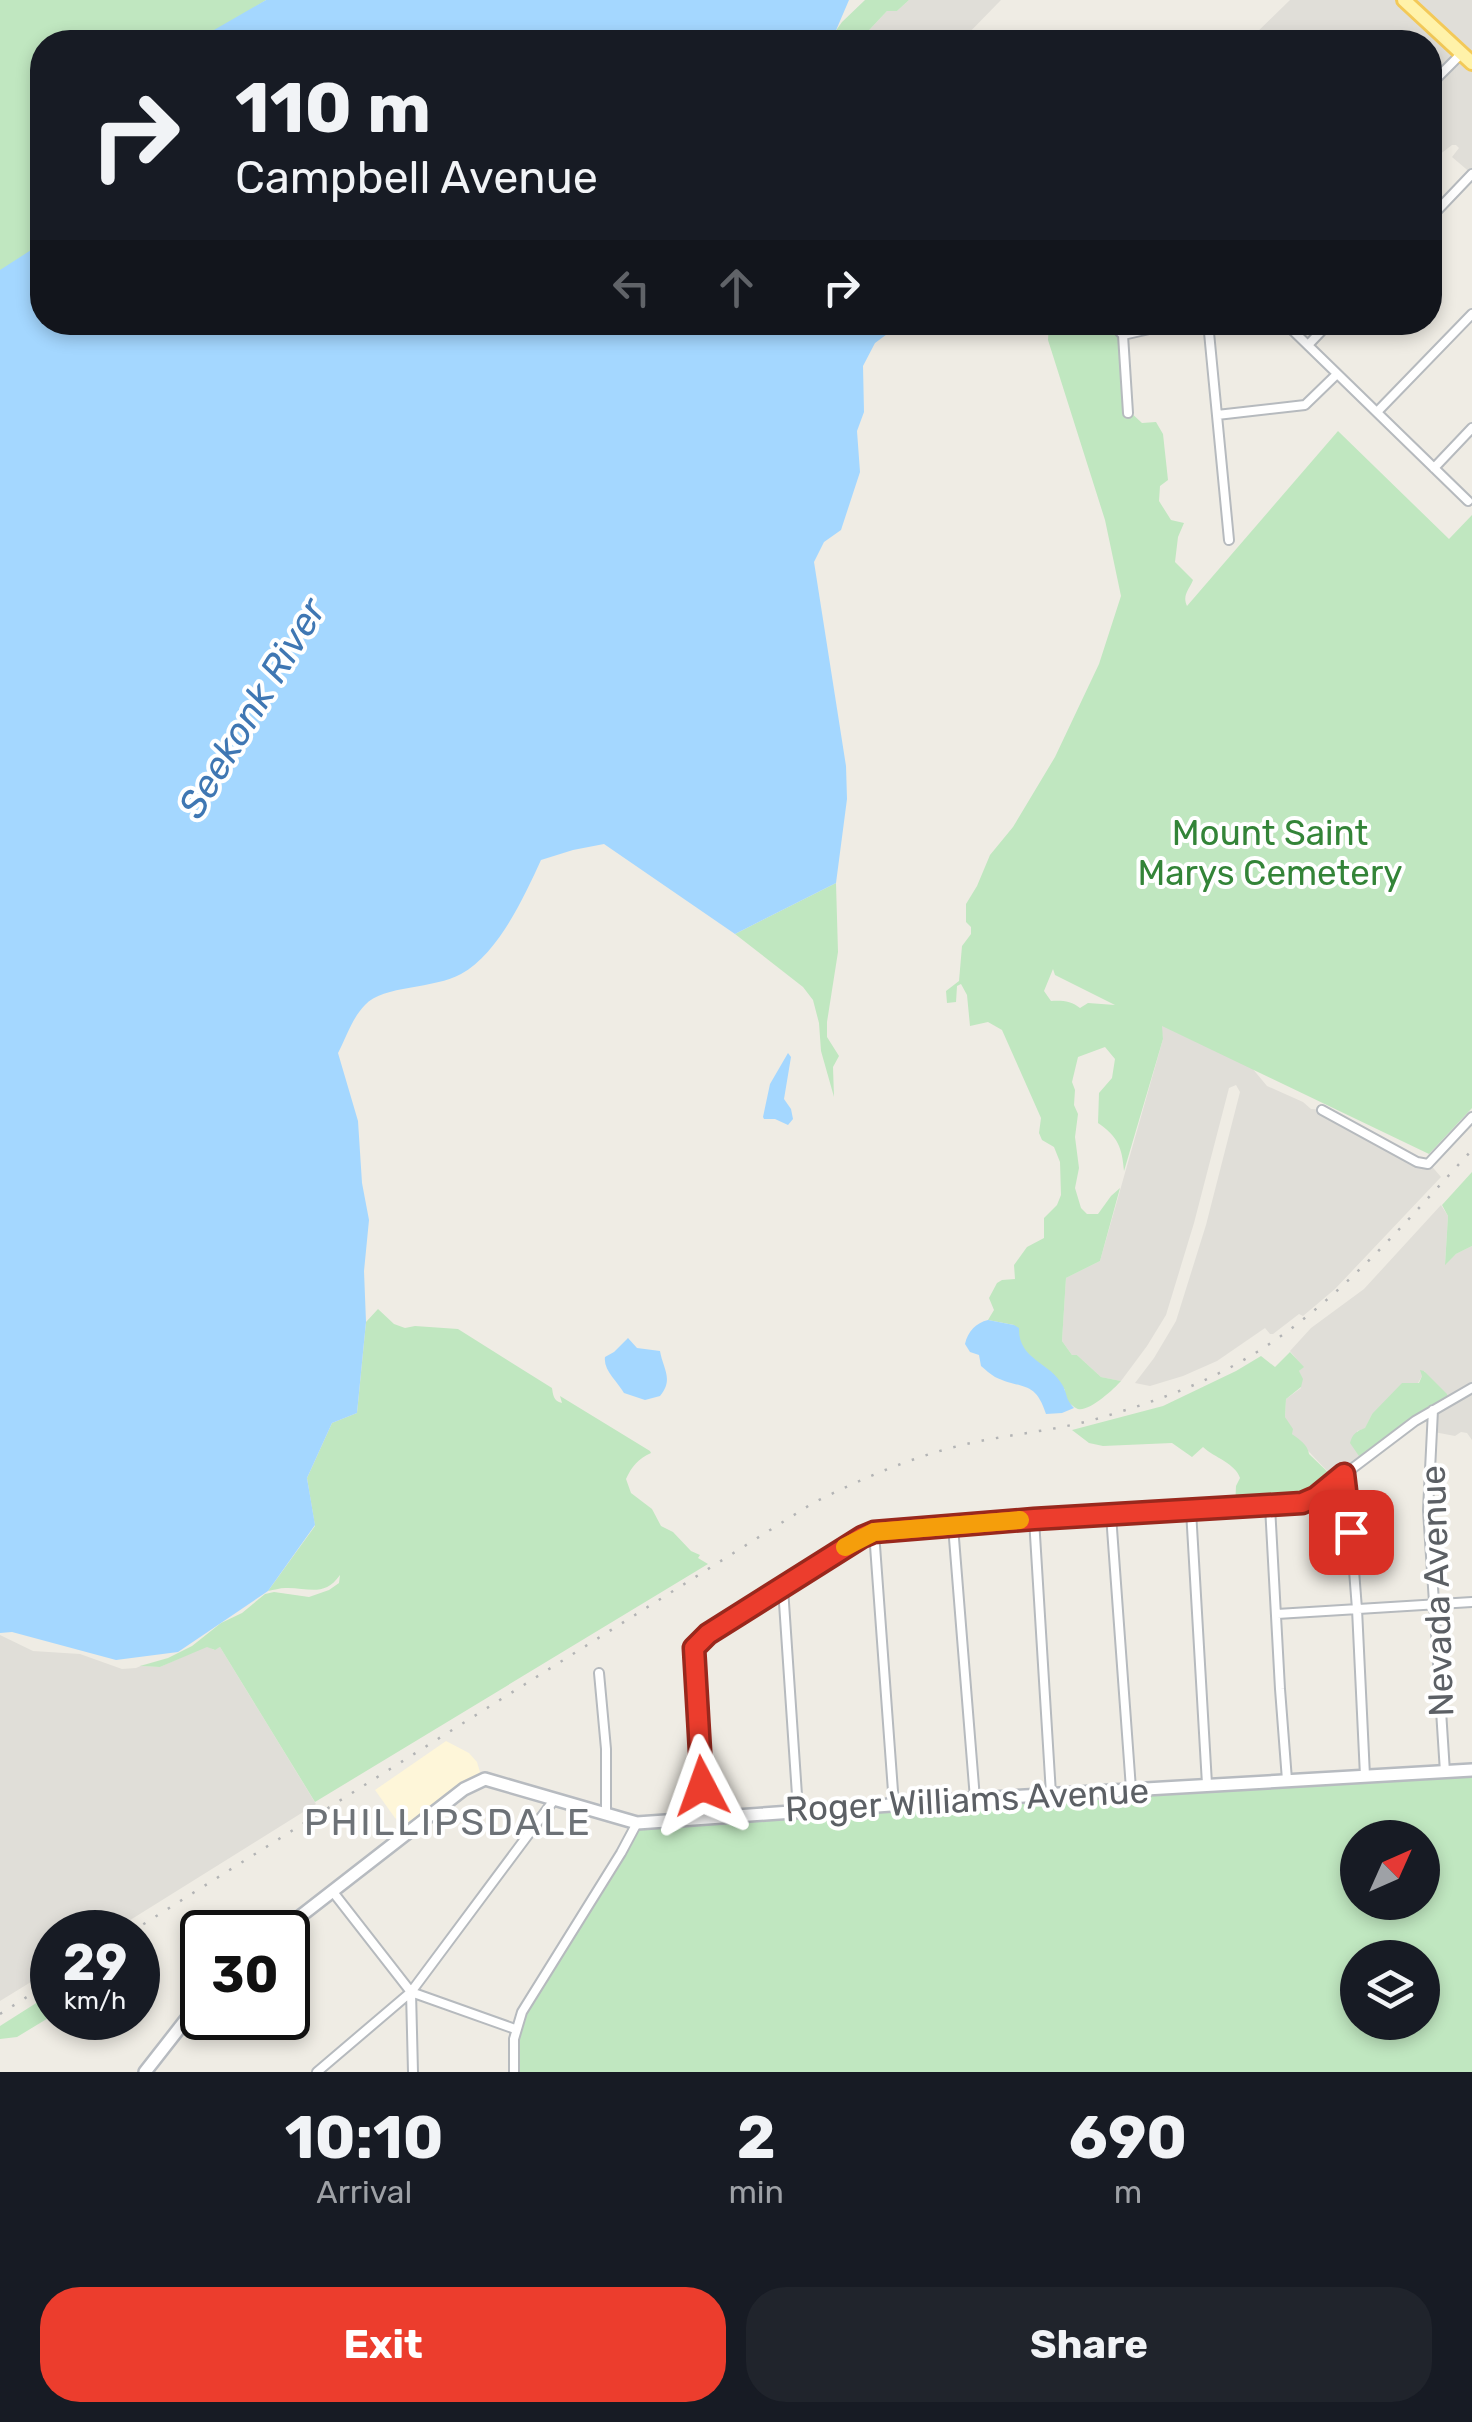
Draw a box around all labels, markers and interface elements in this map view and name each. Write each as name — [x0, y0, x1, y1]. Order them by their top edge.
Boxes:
text: 110 m — [235, 67, 431, 150]
icon: right — [70, 70, 200, 200]
text: Campbell Avenue — [235, 151, 598, 204]
icon: left — [604, 260, 659, 315]
icon: ahead — [709, 260, 764, 315]
icon: right — [814, 260, 869, 315]
water label: Seekonk River — [168, 589, 336, 826]
park label: Mount Saint Marys Cemetery — [1137, 812, 1403, 894]
street label: Nevada Avenue — [1412, 1465, 1462, 1717]
pin — [1309, 1490, 1394, 1575]
icon: arrive — [1324, 1505, 1379, 1560]
position arrow — [650, 1734, 754, 1838]
street label: Roger Williams Avenue — [784, 1769, 1150, 1831]
district label: PHILLIPSDALE — [304, 1799, 592, 1845]
north arrow — [1340, 1820, 1440, 1920]
map controls — [1340, 1820, 1440, 2040]
speed limit sign: 30 — [180, 1910, 310, 2040]
text: 29 — [63, 1933, 127, 1993]
button: layers — [1340, 1940, 1440, 2040]
text: km/h — [64, 1986, 126, 2015]
text: 10:10 — [285, 2102, 444, 2173]
text: 2 — [737, 2102, 776, 2173]
text: 690 — [1069, 2102, 1187, 2173]
text: Arrival — [316, 2173, 412, 2211]
text: min — [728, 2173, 784, 2211]
text: m — [1114, 2173, 1142, 2211]
button: Exit — [40, 2287, 726, 2402]
button: Share — [746, 2287, 1432, 2402]

